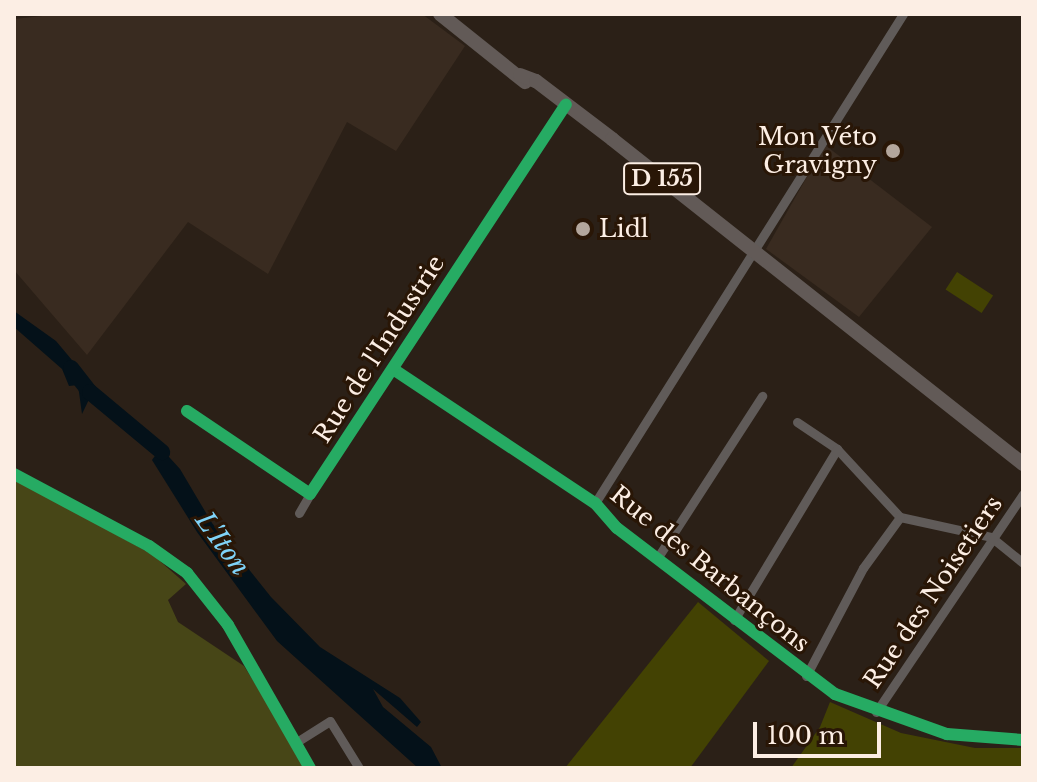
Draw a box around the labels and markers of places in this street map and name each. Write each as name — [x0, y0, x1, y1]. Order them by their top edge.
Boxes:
place label: Mon Véto Gravigny — [757, 123, 877, 179]
marker: Mon Véto Gravigny — [884, 142, 902, 160]
place label: Lidl — [599, 215, 649, 243]
marker: Lidl — [574, 220, 592, 238]

